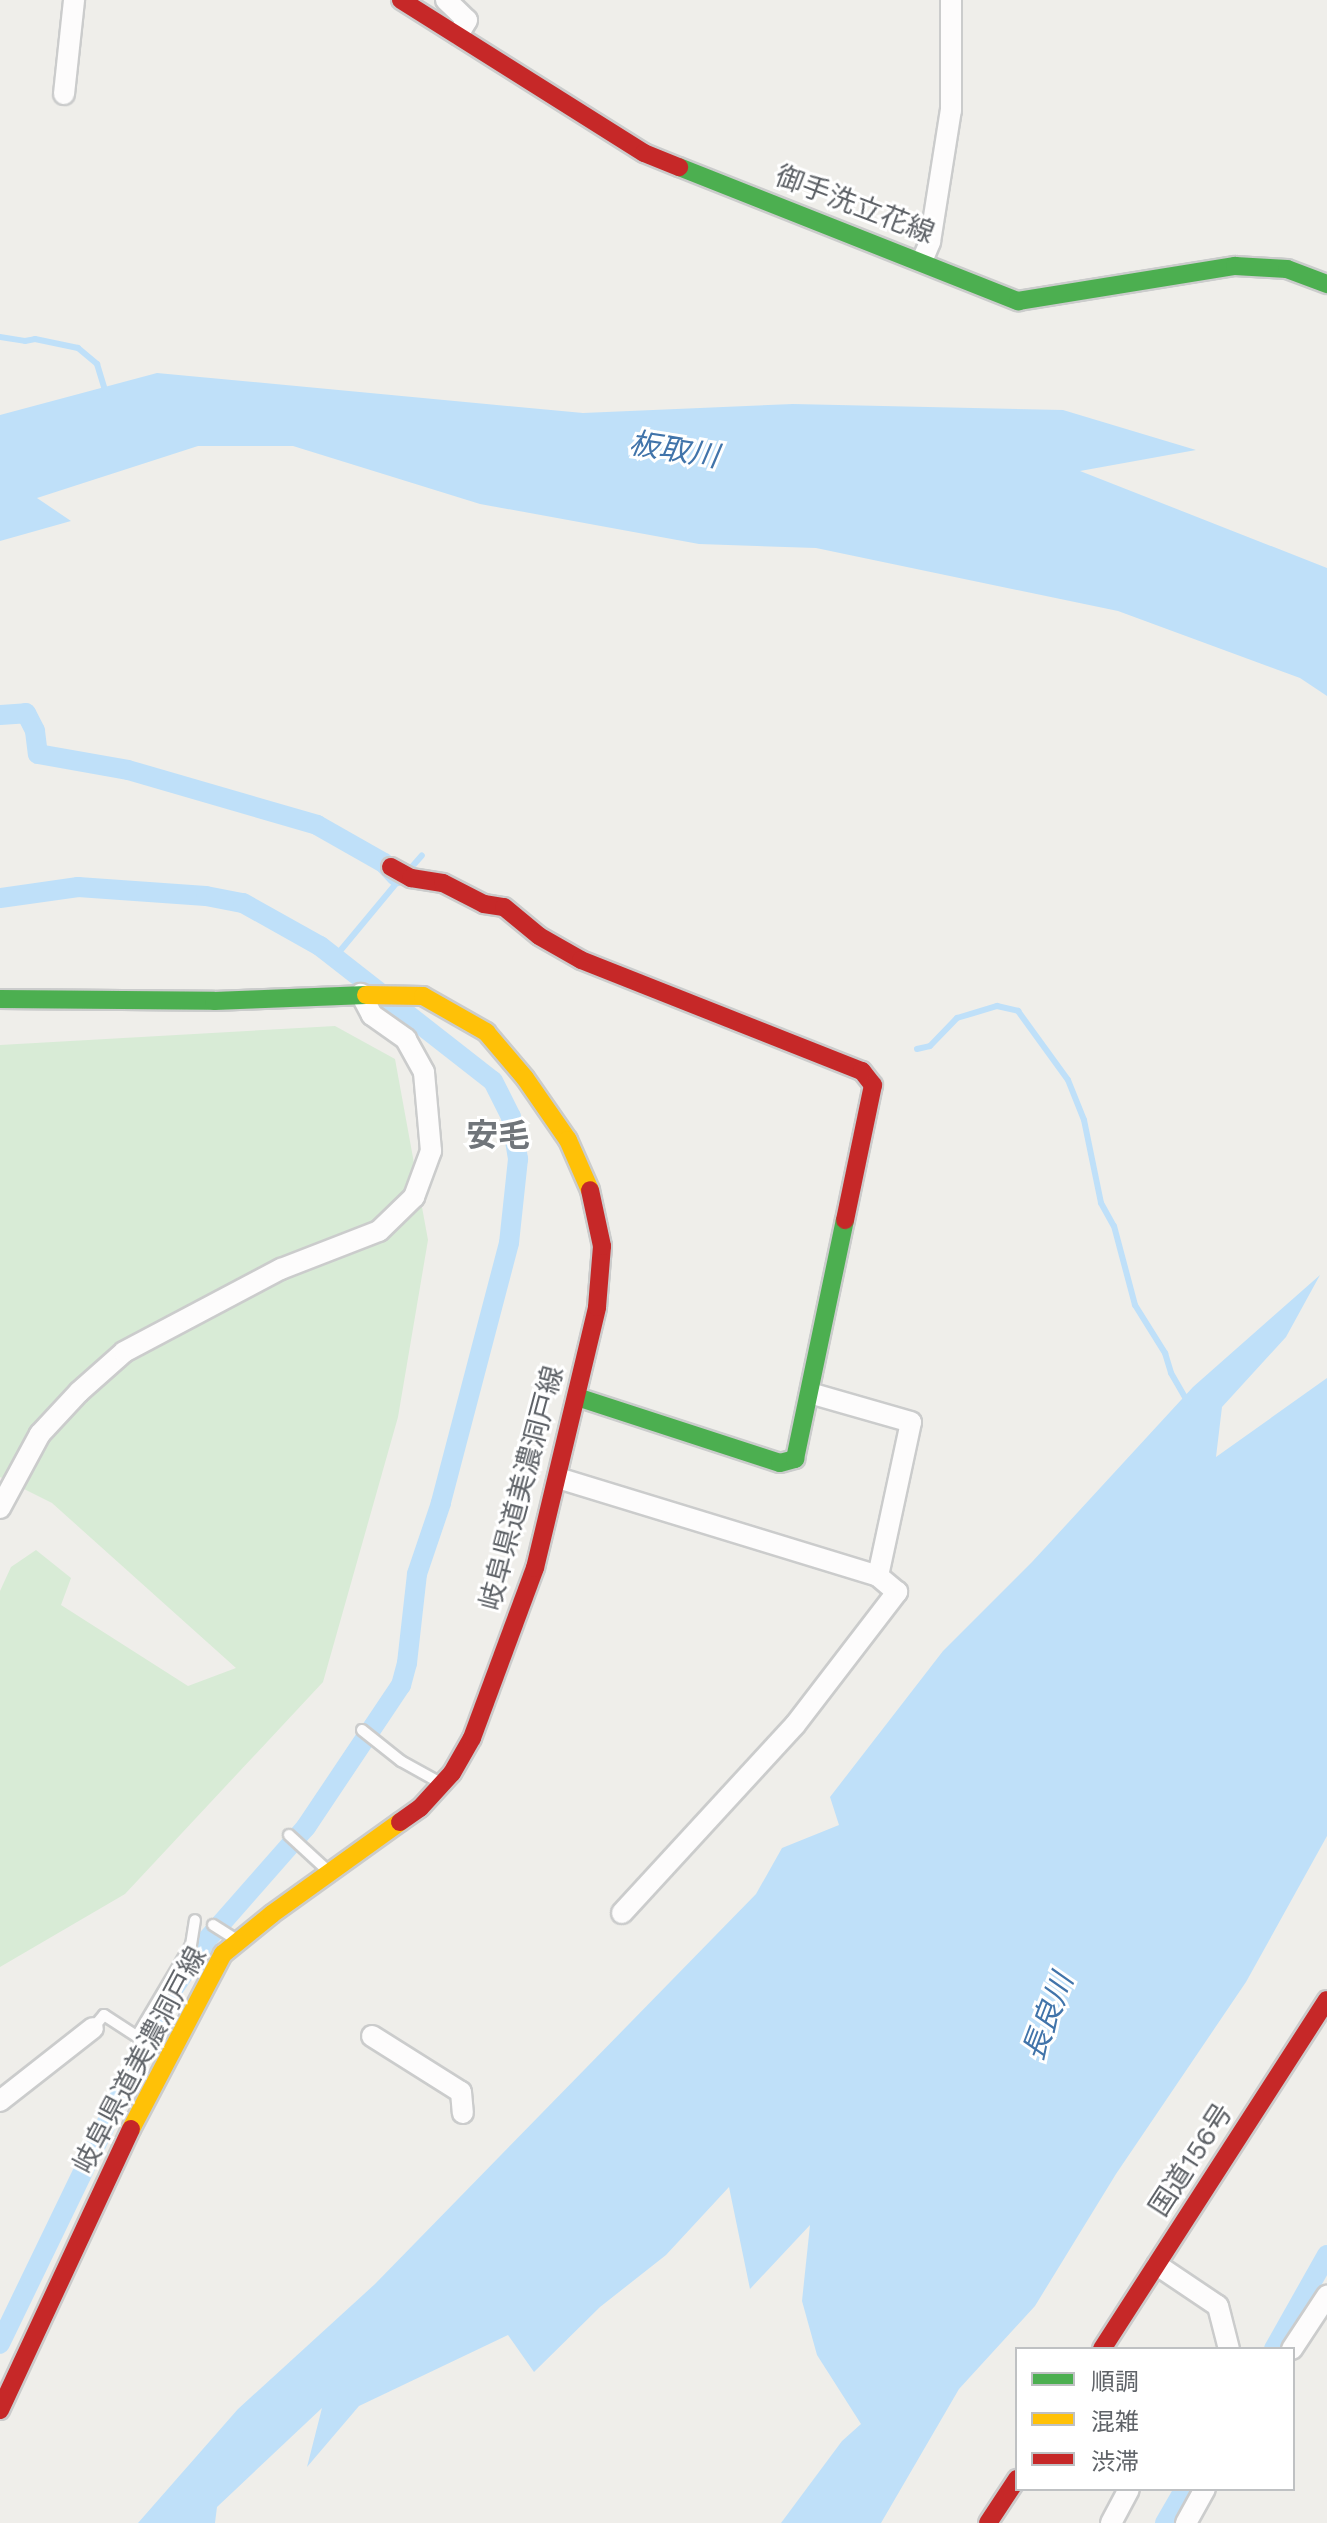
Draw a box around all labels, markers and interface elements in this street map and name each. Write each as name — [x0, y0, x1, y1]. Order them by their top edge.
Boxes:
street label: 御手洗立花線 — [771, 159, 939, 251]
water label: 板取川 — [627, 425, 721, 475]
district label: 安毛 — [466, 1116, 530, 1154]
street label: 岐阜県道美濃洞戸線 — [473, 1362, 571, 1614]
street label: 岐阜県道美濃洞戸線 — [66, 1941, 214, 2179]
water label: 長良川 — [1015, 1969, 1081, 2065]
street label: 国道156号 — [1142, 2097, 1240, 2223]
legend — [1015, 2347, 1295, 2491]
text: 順調 — [1091, 2368, 1139, 2396]
text: 混雑 — [1091, 2408, 1139, 2436]
text: 渋滞 — [1091, 2448, 1139, 2476]

